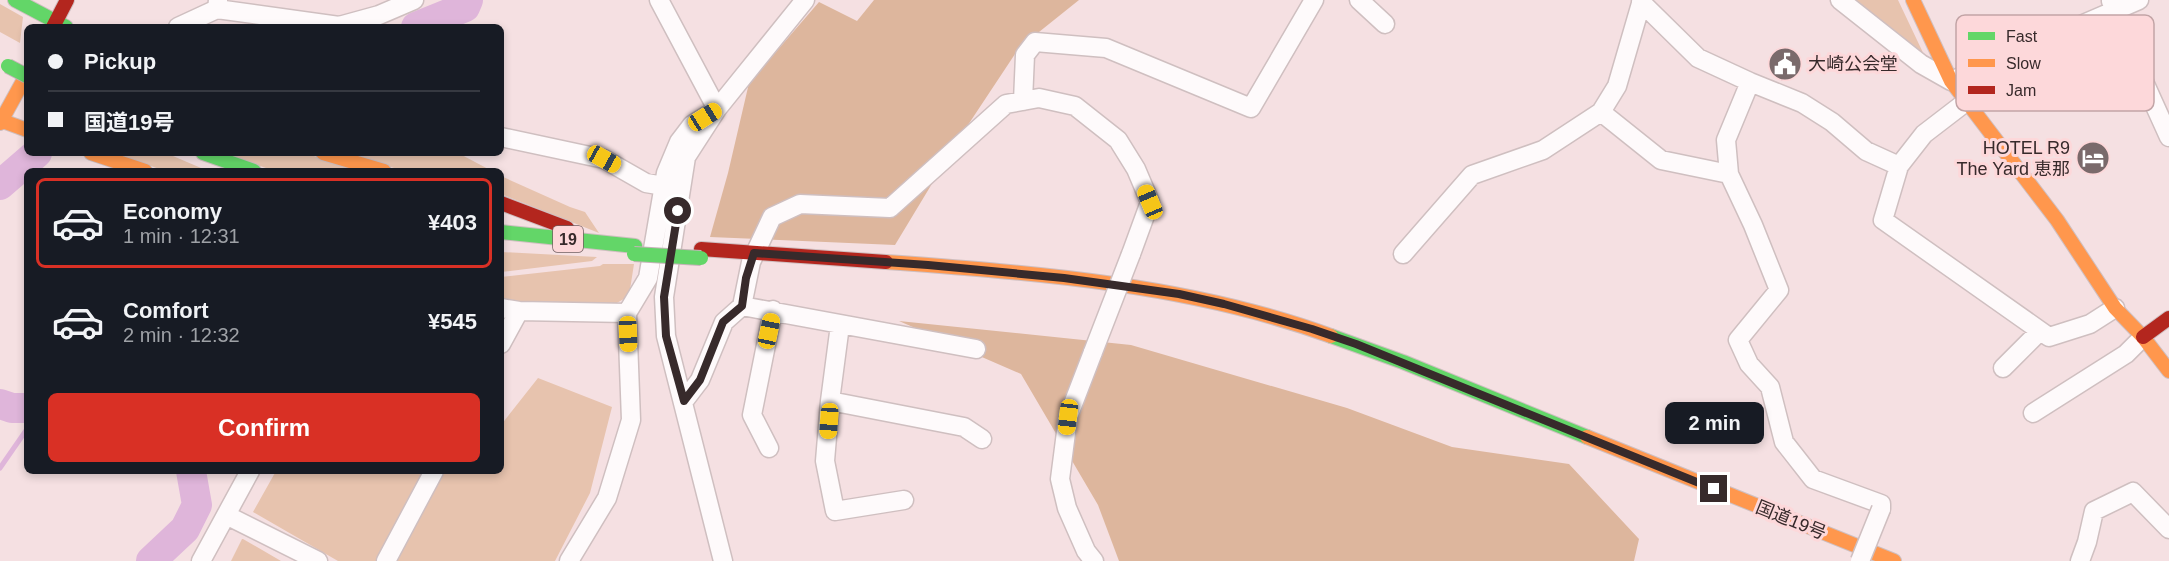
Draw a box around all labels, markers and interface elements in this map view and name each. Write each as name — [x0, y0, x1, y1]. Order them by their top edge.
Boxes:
legend — [1956, 15, 2154, 111]
text: Fast — [2006, 28, 2038, 45]
public building icon: 大崎公会堂 — [1767, 46, 1803, 82]
text: Pickup — [84, 49, 156, 74]
place label: 大崎公会堂 — [1808, 54, 1898, 74]
text: Slow — [2006, 55, 2041, 72]
text: Jam — [2006, 82, 2036, 99]
car — [685, 100, 725, 134]
text: 国道19号 — [84, 110, 174, 135]
place label: HOTEL R9 The Yard 恵那 — [1957, 138, 2070, 179]
hotel icon: HOTEL R9 The Yard 恵那 — [2075, 140, 2111, 176]
car — [584, 142, 624, 176]
car — [1135, 182, 1165, 222]
icon: car — [51, 196, 105, 250]
route start — [664, 197, 691, 224]
text: Economy — [123, 199, 222, 224]
text: ¥403 — [428, 210, 477, 235]
text: 1 min · 12:31 — [123, 225, 240, 247]
road number: 19 — [553, 226, 583, 252]
icon: car — [51, 295, 105, 349]
text: Comfort — [123, 298, 209, 323]
text: ¥545 — [428, 309, 477, 334]
car — [756, 312, 782, 350]
car — [618, 316, 638, 352]
text: 2 min · 12:32 — [123, 324, 240, 346]
button: Confirm — [48, 393, 480, 462]
car — [1057, 398, 1079, 436]
car — [819, 402, 839, 440]
callout: 2 min — [1664, 402, 1764, 444]
text: 2 min — [1688, 412, 1741, 434]
route end — [1700, 475, 1727, 502]
street label: 国道19号 — [1753, 497, 1829, 543]

